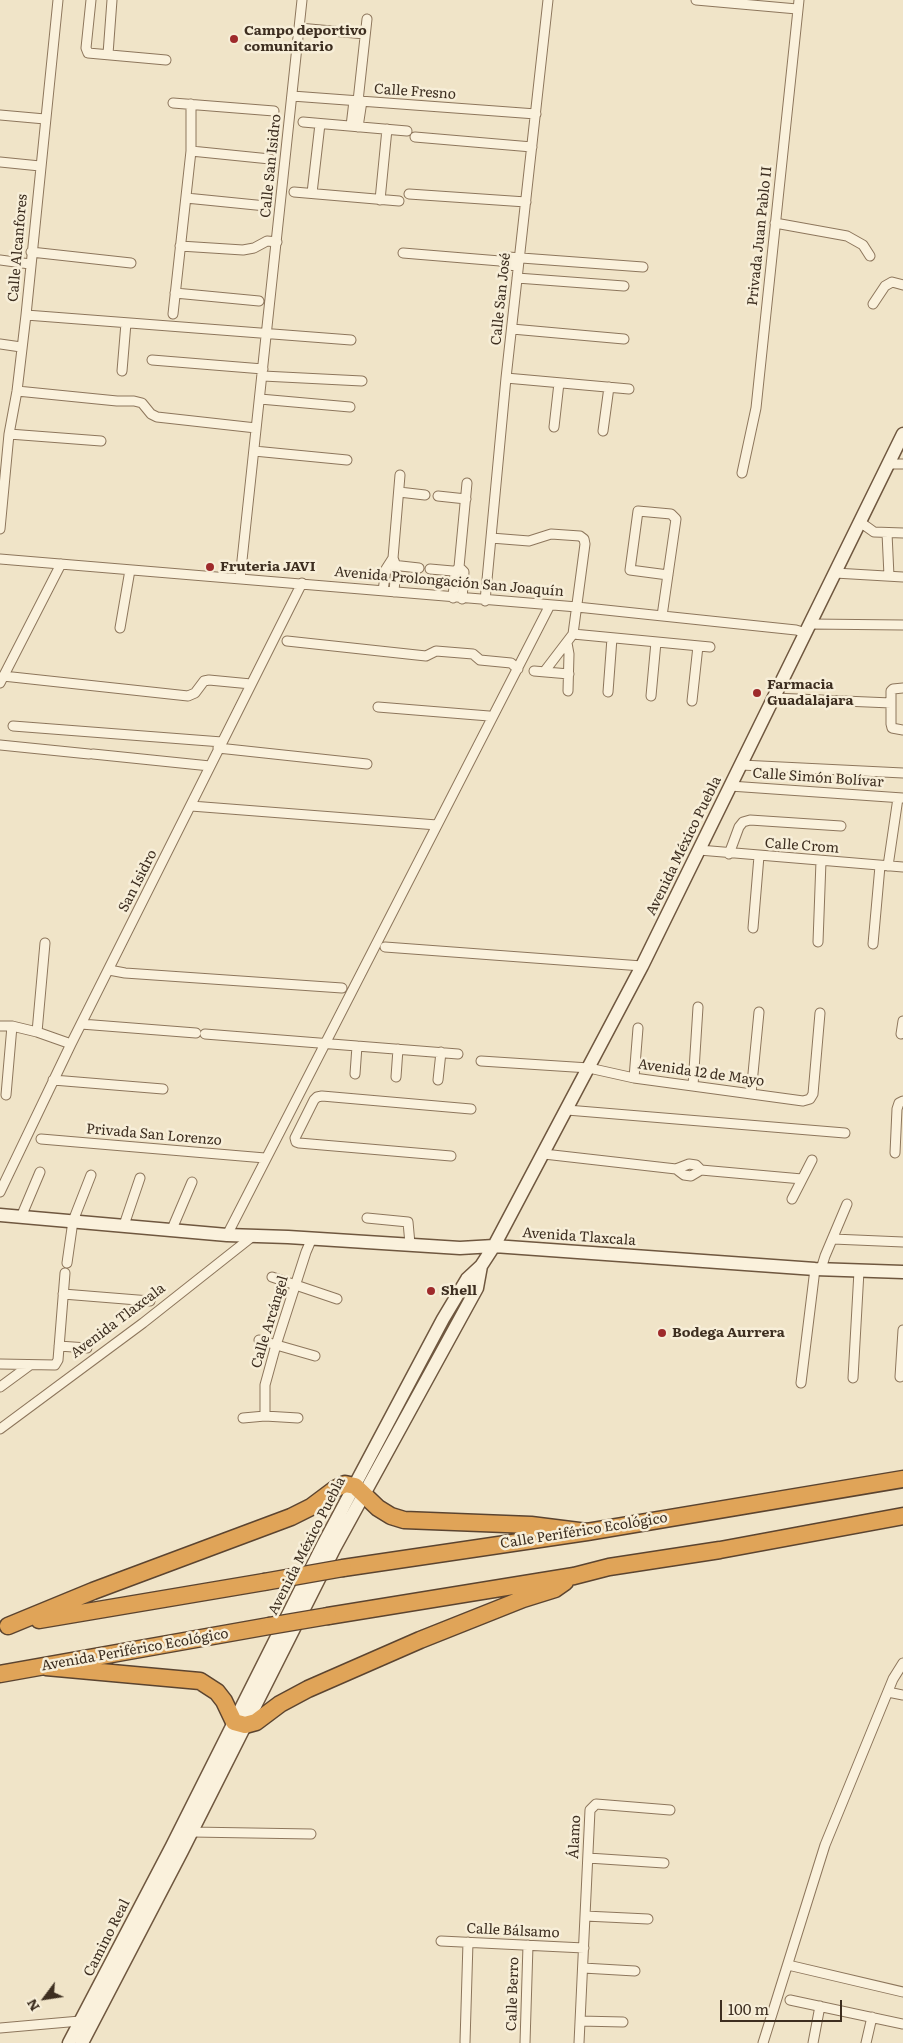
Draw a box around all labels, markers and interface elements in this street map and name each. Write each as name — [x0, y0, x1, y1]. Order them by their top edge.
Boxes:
place label: Campo deportivo comunitario — [244, 23, 367, 56]
marker: Campo deportivo comunitario — [228, 33, 240, 45]
street label: Calle Fresno — [373, 81, 457, 103]
street label: Calle San Isidro — [257, 113, 285, 219]
street label: Privada Juan Pablo II — [744, 165, 776, 307]
street label: Calle Alcanfores — [5, 193, 31, 303]
street label: Calle San José — [488, 252, 514, 346]
place label: Fruteria JAVI — [220, 559, 315, 575]
marker: Fruteria JAVI — [204, 561, 216, 573]
street label: Avenida Prolongación San Joaquín — [334, 564, 564, 600]
place label: Farmacia Guadalajara — [767, 677, 854, 710]
marker: Farmacia Guadalajara — [751, 687, 763, 699]
street label: Calle Simón Bolívar — [752, 765, 884, 791]
street label: Avenida México Puebla — [643, 774, 725, 918]
street label: Calle Crom — [764, 835, 840, 857]
street label: San Isidro — [115, 847, 161, 915]
street label: Avenida 12 de Mayo — [637, 1056, 765, 1090]
street label: Privada San Lorenzo — [85, 1121, 223, 1149]
street label: Avenida Tlaxcala — [522, 1225, 636, 1249]
street label: Calle Arcángel — [248, 1274, 292, 1370]
street label: Avenida Tlaxcala — [67, 1280, 169, 1362]
place label: Shell — [441, 1283, 477, 1299]
marker: Shell — [425, 1285, 437, 1297]
place label: Bodega Aurrera — [672, 1325, 785, 1341]
marker: Bodega Aurrera — [656, 1327, 668, 1339]
street label: Avenida México Puebla — [265, 1474, 349, 1618]
street label: Calle Periférico Ecológico — [499, 1509, 669, 1553]
street label: Avenida Periférico Ecológico — [40, 1625, 230, 1675]
street label: Álamo — [565, 1815, 585, 1859]
street label: Camino Real — [80, 1896, 134, 1980]
street label: Calle Bálsamo — [466, 1920, 560, 1942]
street label: Calle Berro — [503, 1957, 523, 2031]
north arrow — [20, 1973, 70, 2023]
scale bar — [723, 1990, 846, 2022]
text: N — [21, 1996, 44, 2016]
text: 100 m — [728, 1997, 769, 2020]

